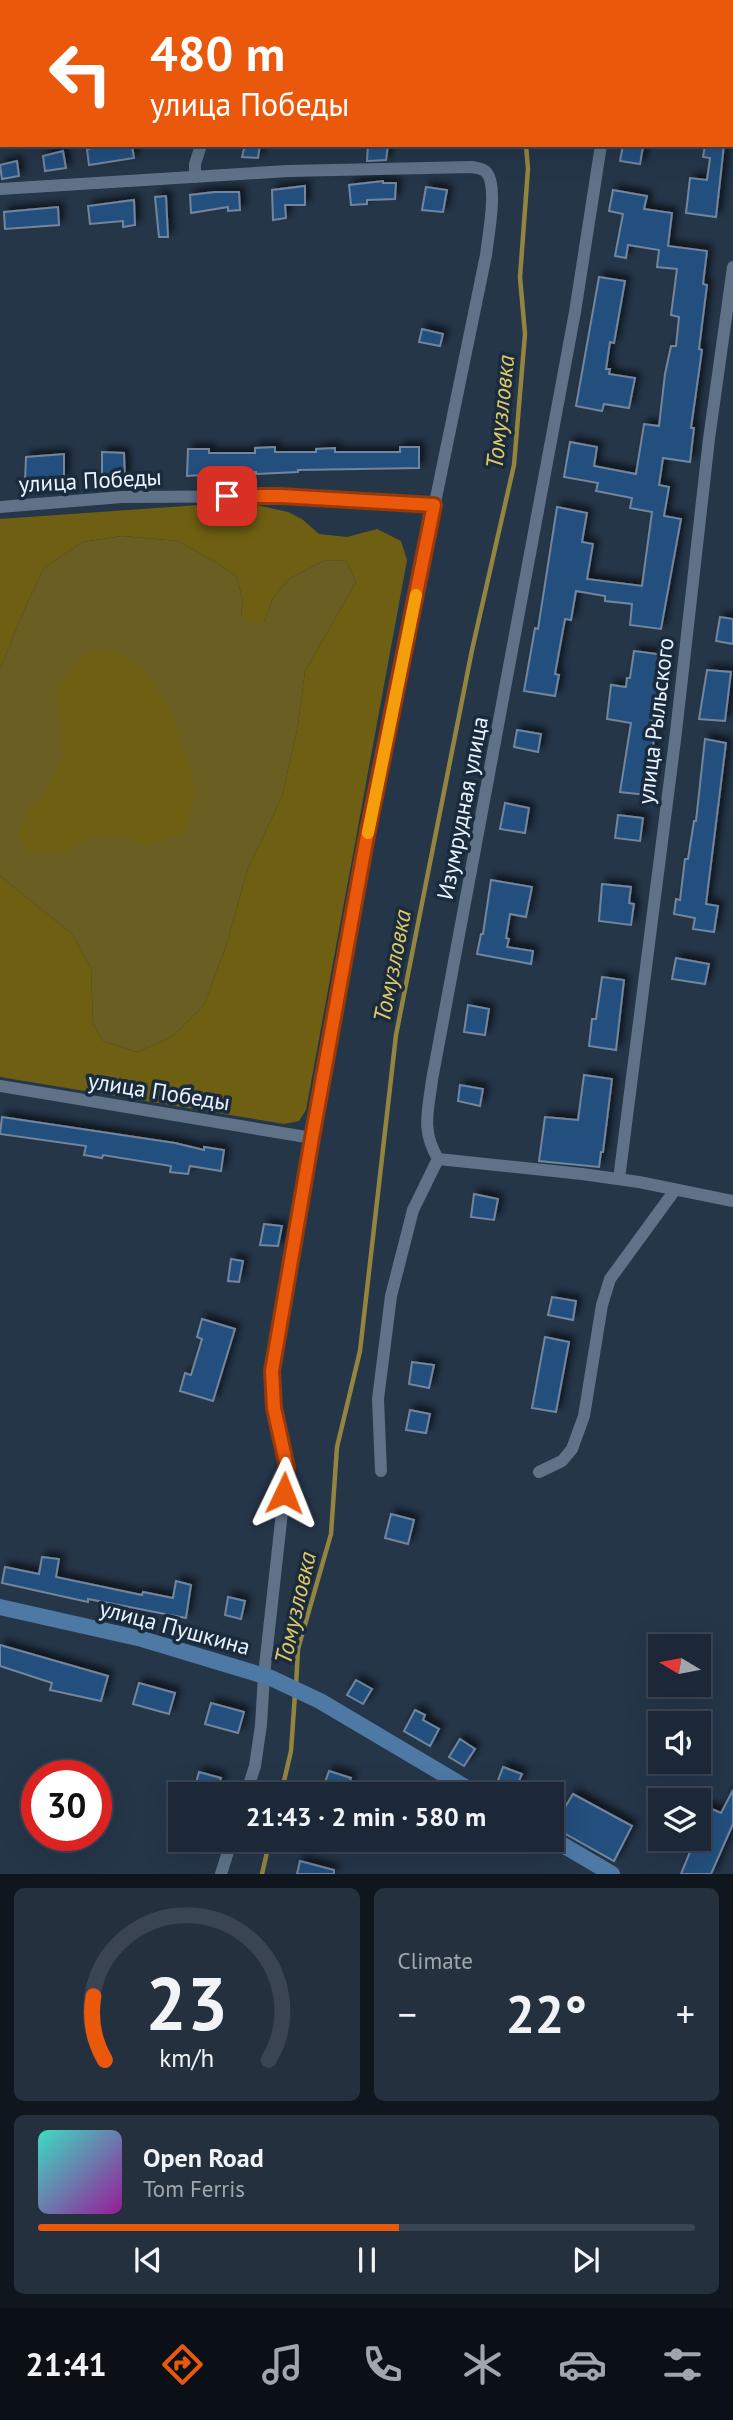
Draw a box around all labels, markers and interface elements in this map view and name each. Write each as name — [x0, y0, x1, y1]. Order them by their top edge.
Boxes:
text: 480 m — [150, 21, 285, 85]
icon: left — [35, 28, 126, 119]
text: улица Победы — [150, 83, 349, 125]
water label: Томузловка — [479, 353, 521, 471]
street label: улица Победы — [18, 462, 162, 498]
pin — [197, 466, 257, 526]
icon: arrive — [208, 477, 246, 515]
street label: улица Рыльского — [630, 636, 680, 806]
street label: Изумрудная улица — [430, 714, 494, 902]
water label: Томузловка — [366, 907, 418, 1025]
street label: улица Победы — [86, 1065, 232, 1117]
position arrow — [247, 1456, 321, 1530]
water label: Томузловка — [267, 1548, 323, 1667]
street label: улица Пушкина — [96, 1593, 254, 1661]
north arrow — [648, 1634, 710, 1698]
map controls — [648, 1634, 711, 1851]
button: sound — [648, 1711, 711, 1774]
speed limit sign: 30 — [21, 1760, 112, 1851]
button: layers — [648, 1788, 711, 1851]
text: 21:43 · 2 min · 580 m — [246, 1800, 486, 1833]
text: Climate — [398, 1946, 473, 1975]
text: 23 — [145, 1957, 228, 2051]
text: 22° — [505, 1980, 587, 2047]
text: − — [398, 1989, 417, 2038]
text: + — [676, 1989, 695, 2038]
text: km/h — [159, 2042, 214, 2074]
text: Open Road — [143, 2141, 264, 2174]
text: Tom Ferris — [143, 2174, 245, 2203]
icon: previous — [129, 2241, 167, 2279]
icon: pause — [348, 2241, 386, 2279]
icon: next — [567, 2241, 605, 2279]
icon: directions — [158, 2340, 207, 2389]
icon: music — [258, 2340, 307, 2389]
icon: phone — [358, 2340, 407, 2389]
icon: climate — [458, 2340, 507, 2389]
icon: car — [558, 2340, 607, 2389]
icon: filters — [658, 2340, 707, 2389]
text: 21:41 — [26, 2343, 107, 2385]

